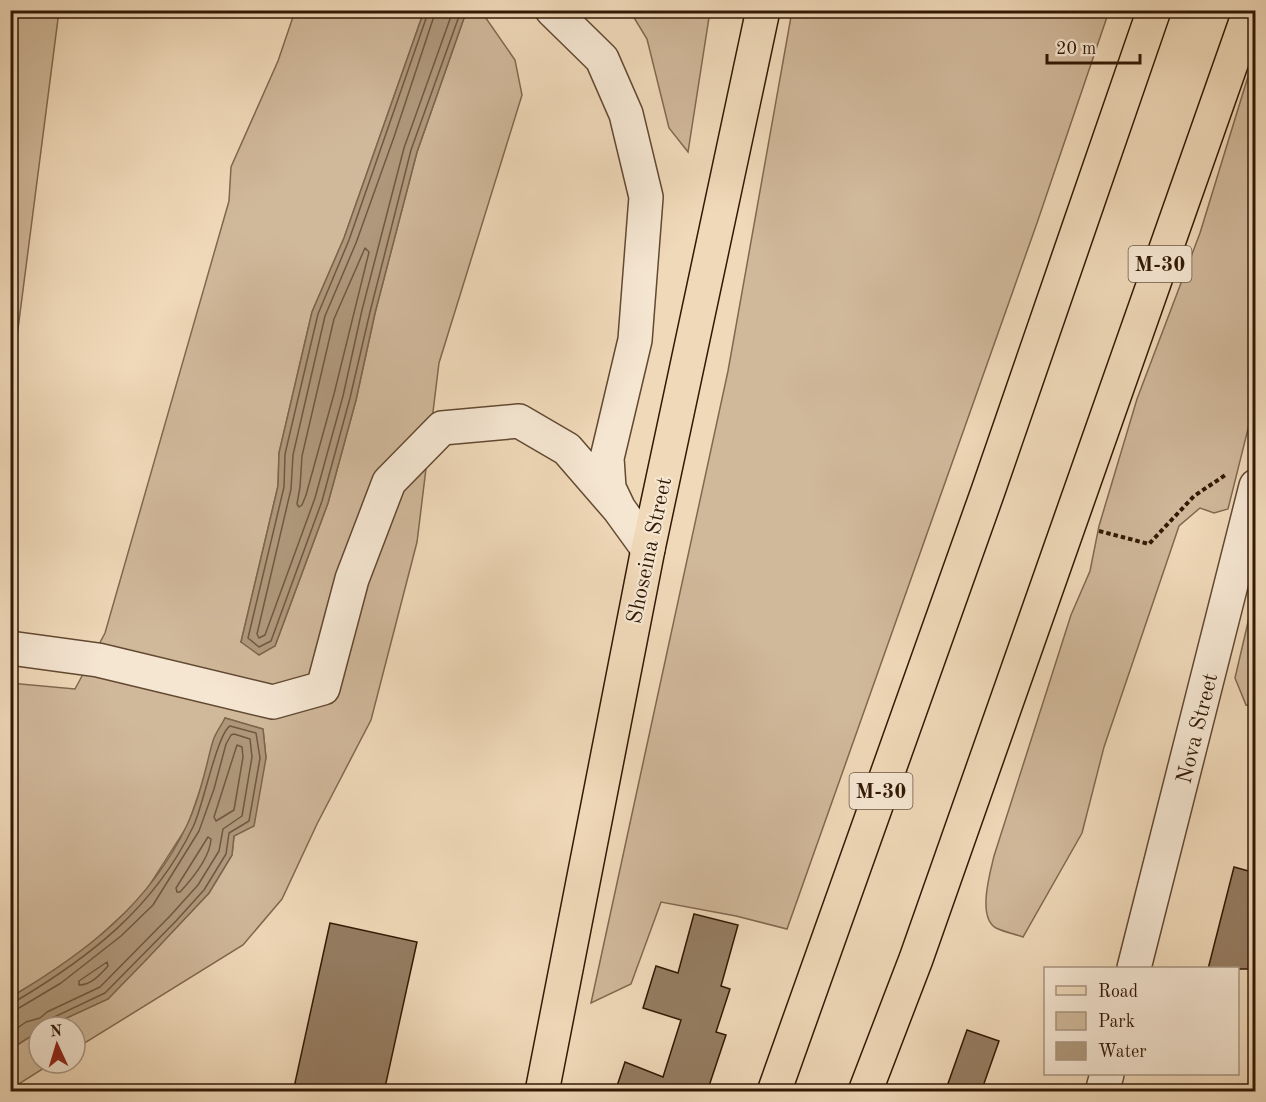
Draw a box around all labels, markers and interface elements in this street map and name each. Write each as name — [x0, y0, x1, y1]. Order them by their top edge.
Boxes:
scale bar — [1047, 27, 1140, 65]
text: 20 m — [1056, 40, 1096, 58]
road number: М-30 — [1128, 246, 1192, 282]
street label: Shoseina Street — [624, 475, 676, 626]
street label: Nova Street — [1174, 671, 1222, 786]
road number: М-30 — [850, 773, 912, 809]
legend — [1044, 967, 1239, 1075]
text: Road — [1098, 983, 1138, 1001]
text: Park — [1098, 1013, 1135, 1031]
north arrow — [27, 1015, 87, 1075]
text: N — [49, 1024, 64, 1040]
text: Water — [1098, 1043, 1147, 1061]

